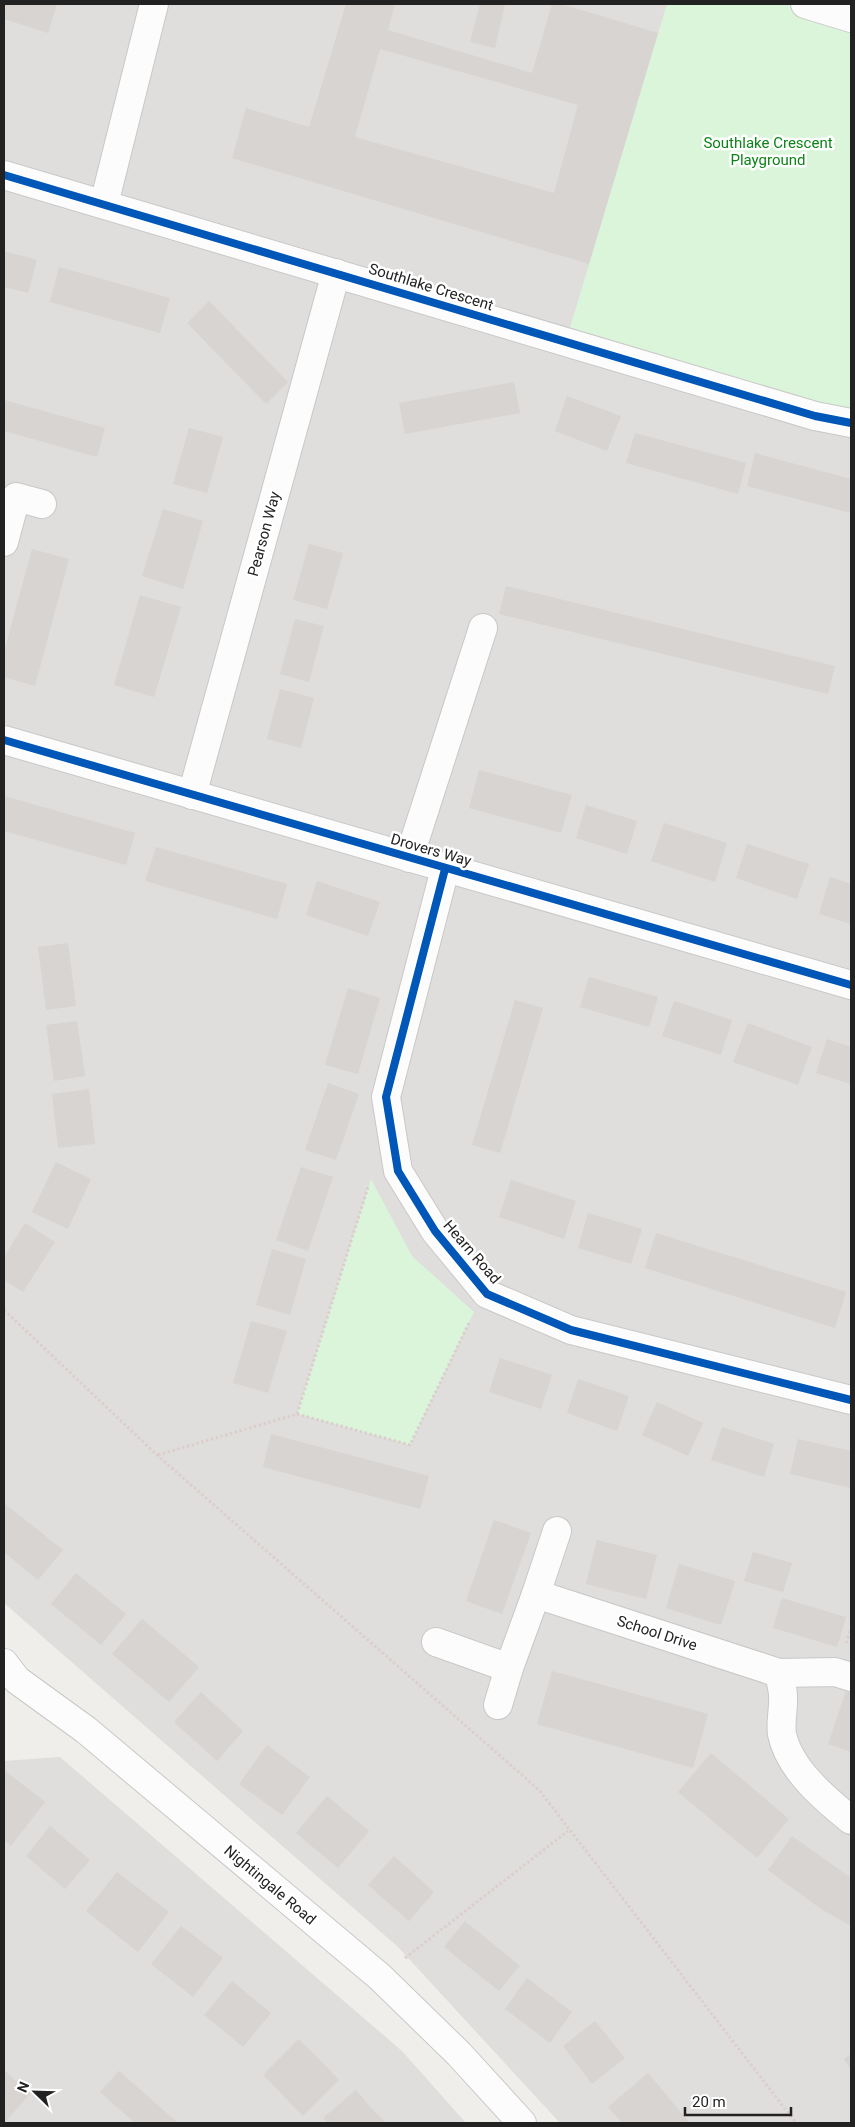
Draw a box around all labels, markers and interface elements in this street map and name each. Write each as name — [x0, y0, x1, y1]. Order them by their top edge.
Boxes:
park label: Southlake Crescent Playground — [703, 134, 833, 169]
street label: Southlake Crescent — [367, 259, 496, 315]
street label: Pearson Way — [244, 490, 284, 578]
street label: Drovers Way — [389, 830, 473, 870]
street label: Hearn Road — [440, 1217, 504, 1287]
street label: School Drive — [615, 1612, 699, 1654]
street label: Nightingale Road — [220, 1841, 320, 1929]
north arrow — [10, 2067, 60, 2117]
text: N — [14, 2079, 32, 2095]
scale bar — [685, 2084, 791, 2116]
text: 20 m — [692, 2093, 726, 2111]

